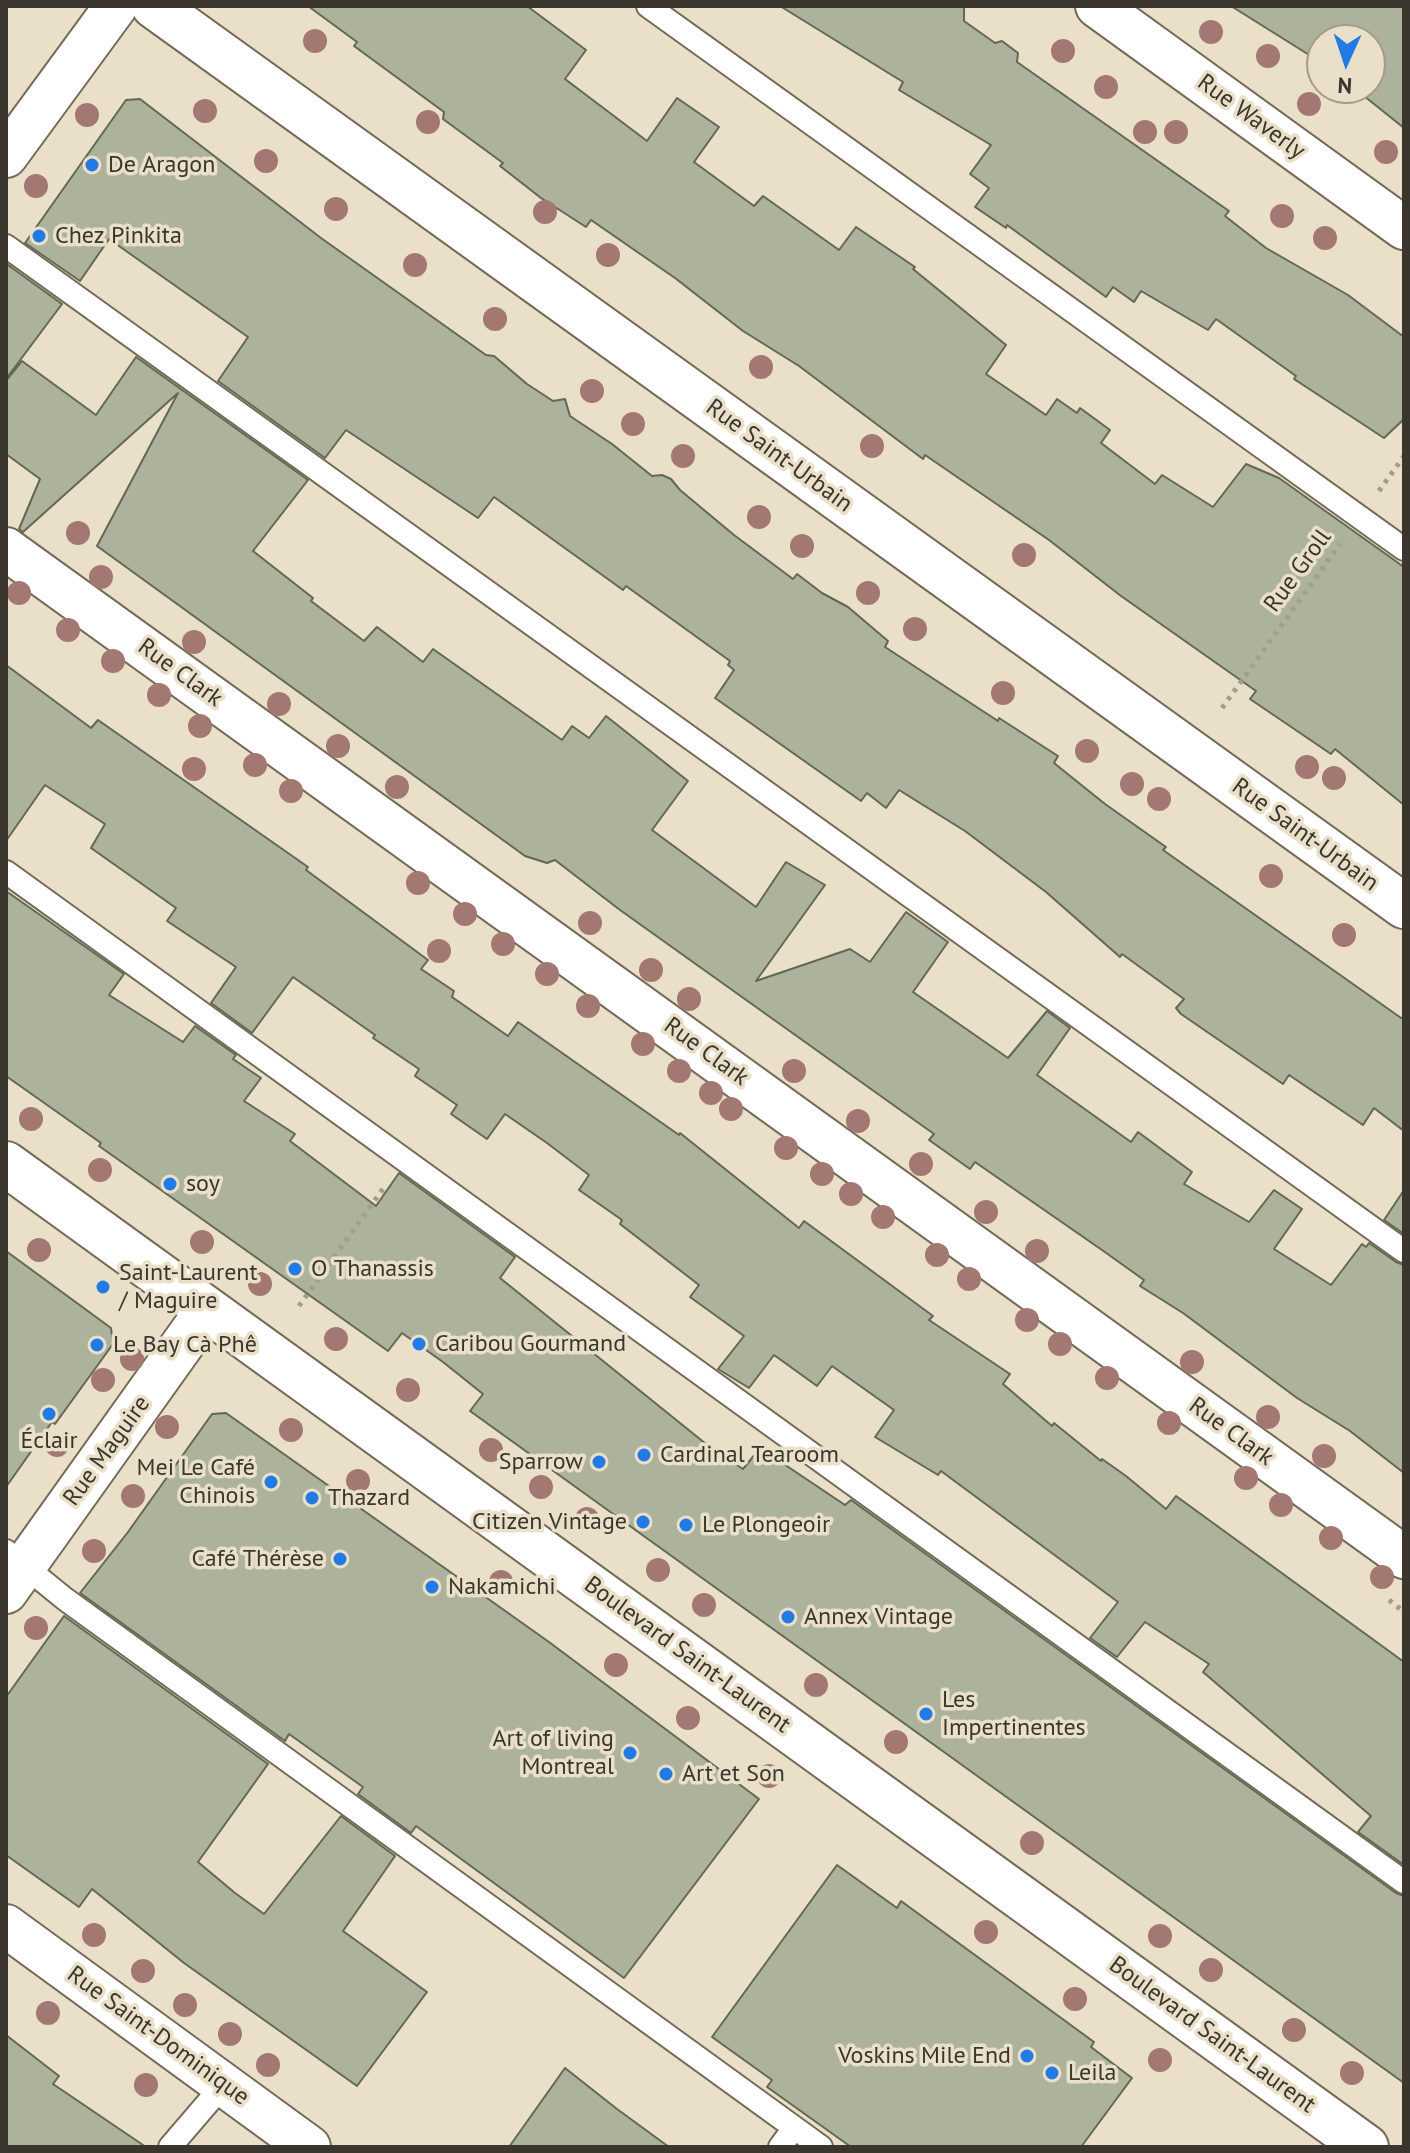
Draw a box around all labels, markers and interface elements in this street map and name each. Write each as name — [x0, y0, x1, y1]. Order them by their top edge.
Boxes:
north arrow — [1306, 24, 1386, 104]
street label: Rue Waverly — [1191, 68, 1311, 166]
text: N — [1337, 72, 1353, 100]
place label: De Aragon — [108, 151, 215, 179]
marker: De Aragon — [83, 156, 101, 174]
place label: Chez Pinkita — [55, 222, 182, 250]
marker: Chez Pinkita — [30, 227, 48, 245]
street label: Rue Saint-Urbain — [700, 393, 858, 519]
street label: Rue Groll — [1258, 524, 1338, 618]
street label: Rue Clark — [132, 633, 228, 713]
street label: Rue Saint-Urbain — [1226, 772, 1384, 898]
street label: Rue Clark — [658, 1012, 754, 1092]
place label: soy — [186, 1170, 220, 1198]
marker: soy — [161, 1175, 179, 1193]
place label: O Thanassis — [311, 1255, 434, 1283]
place label: Saint-Laurent / Maguire — [119, 1259, 258, 1315]
marker: O Thanassis — [286, 1260, 304, 1278]
marker: Saint-Laurent / Maguire — [94, 1278, 112, 1296]
place label: Caribou Gourmand — [435, 1330, 626, 1358]
place label: Le Bay Cà Phê — [113, 1331, 257, 1359]
marker: Caribou Gourmand — [410, 1335, 428, 1353]
marker: Le Bay Cà Phê — [88, 1336, 106, 1354]
street label: Rue Maguire — [57, 1390, 157, 1512]
street label: Rue Clark — [1183, 1392, 1279, 1472]
marker: Éclair — [40, 1405, 58, 1423]
place label: Éclair — [20, 1427, 78, 1455]
place label: Cardinal Tearoom — [660, 1441, 839, 1469]
marker: Cardinal Tearoom — [635, 1446, 653, 1464]
place label: Sparrow — [499, 1448, 583, 1476]
marker: Sparrow — [590, 1453, 608, 1471]
place label: Mei Le Café Chinois — [137, 1454, 255, 1510]
marker: Mei Le Café Chinois — [262, 1473, 280, 1491]
place label: Thazard — [328, 1484, 410, 1512]
marker: Thazard — [303, 1489, 321, 1507]
place label: Citizen Vintage — [472, 1508, 627, 1536]
place label: Le Plongeoir — [702, 1511, 830, 1539]
marker: Citizen Vintage — [634, 1513, 652, 1531]
marker: Le Plongeoir — [677, 1516, 695, 1534]
place label: Café Thérèse — [192, 1545, 324, 1573]
marker: Café Thérèse — [331, 1550, 349, 1568]
street label: Boulevard Saint-Laurent — [578, 1570, 796, 1740]
place label: Nakamichi — [448, 1573, 556, 1601]
marker: Nakamichi — [423, 1578, 441, 1596]
place label: Annex Vintage — [804, 1603, 953, 1631]
marker: Annex Vintage — [779, 1608, 797, 1626]
place label: Les Impertinentes — [942, 1686, 1086, 1742]
marker: Les Impertinentes — [917, 1705, 935, 1723]
place label: Art of living Montreal — [492, 1725, 614, 1781]
marker: Art of living Montreal — [621, 1744, 639, 1762]
place label: Art et Son — [682, 1760, 785, 1788]
marker: Art et Son — [657, 1765, 675, 1783]
street label: Boulevard Saint-Laurent — [1103, 1950, 1321, 2120]
street label: Rue Saint-Dominique — [61, 1960, 255, 2112]
place label: Voskins Mile End — [838, 2042, 1011, 2070]
marker: Voskins Mile End — [1018, 2047, 1036, 2065]
place label: Leila — [1068, 2059, 1117, 2087]
marker: Leila — [1043, 2064, 1061, 2082]

